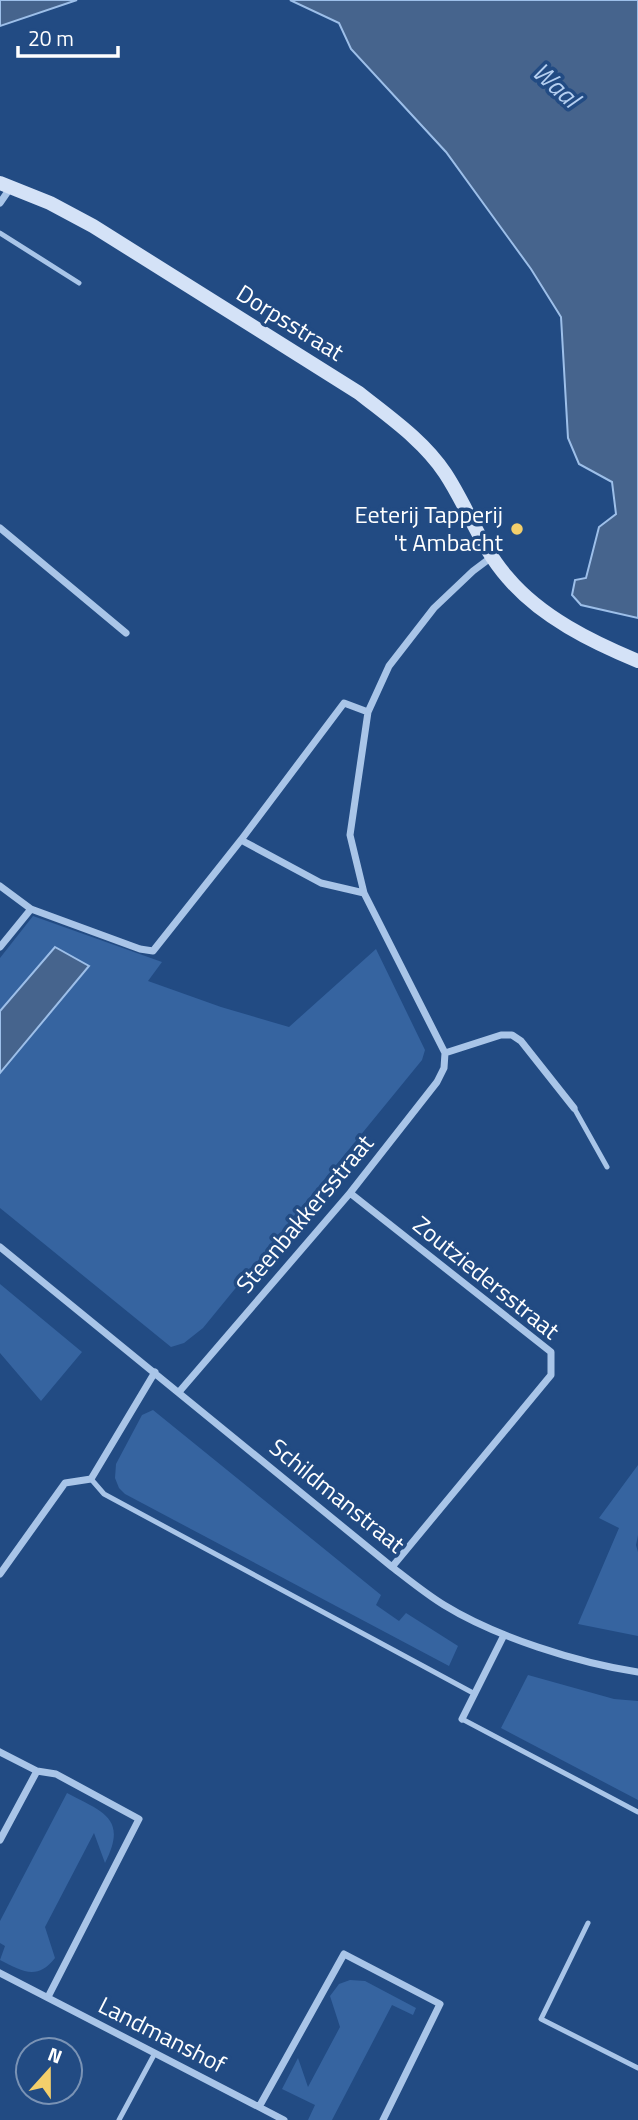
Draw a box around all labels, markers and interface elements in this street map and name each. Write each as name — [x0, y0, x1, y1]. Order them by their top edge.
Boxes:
scale bar — [18, 14, 117, 58]
text: 20 m — [28, 22, 74, 54]
water label: Waal — [524, 53, 591, 119]
street label: Dorpsstraat — [230, 275, 352, 370]
place label: Eeterij Tapperij 't Ambacht — [355, 496, 504, 560]
marker: Eeterij Tapperij 't Ambacht — [509, 521, 525, 537]
street label: Steenbakkersstraat — [227, 1126, 382, 1301]
street label: Zoutziedersstraat — [406, 1207, 568, 1348]
street label: Schildmanstraat — [262, 1429, 414, 1562]
street label: Landmanshof — [92, 1987, 232, 2082]
north arrow — [14, 2036, 84, 2106]
text: N — [44, 2039, 67, 2071]

